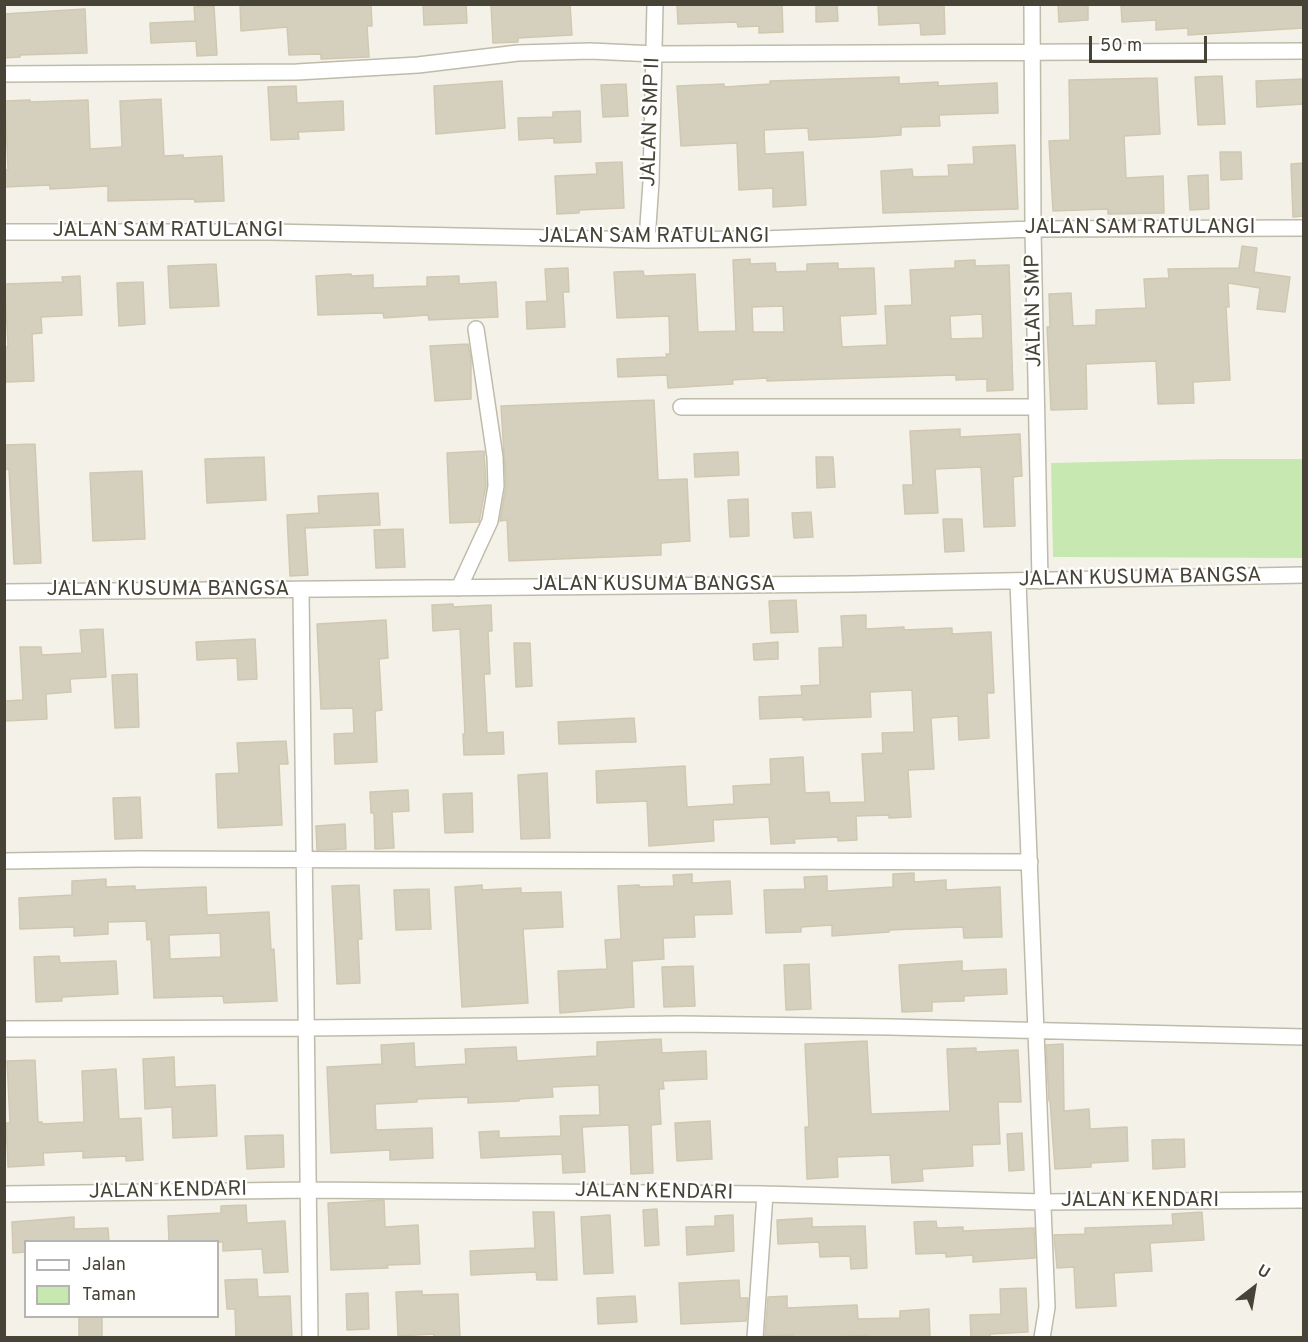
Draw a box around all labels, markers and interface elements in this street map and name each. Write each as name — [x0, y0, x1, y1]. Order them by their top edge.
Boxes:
scale bar — [1092, 24, 1210, 62]
text: 50 m — [1100, 35, 1142, 58]
street label: JALAN SMP II — [637, 57, 667, 187]
street label: JALAN SAM RATULANGI — [1024, 216, 1256, 242]
street label: JALAN SAM RATULANGI — [52, 219, 284, 245]
street label: JALAN SAM RATULANGI — [538, 225, 770, 251]
street label: JALAN SMP — [1021, 254, 1049, 368]
street label: JALAN KUSUMA BANGSA — [1018, 564, 1262, 594]
street label: JALAN KUSUMA BANGSA — [532, 573, 776, 599]
street label: JALAN KUSUMA BANGSA — [46, 578, 290, 604]
street label: JALAN KENDARI — [89, 1178, 247, 1206]
street label: JALAN KENDARI — [575, 1179, 733, 1207]
street label: JALAN KENDARI — [1061, 1189, 1219, 1215]
legend — [24, 1240, 219, 1318]
text: Jalan — [82, 1254, 126, 1277]
north arrow — [1224, 1258, 1284, 1318]
text: U — [1253, 1261, 1273, 1284]
text: Taman — [82, 1284, 136, 1307]

